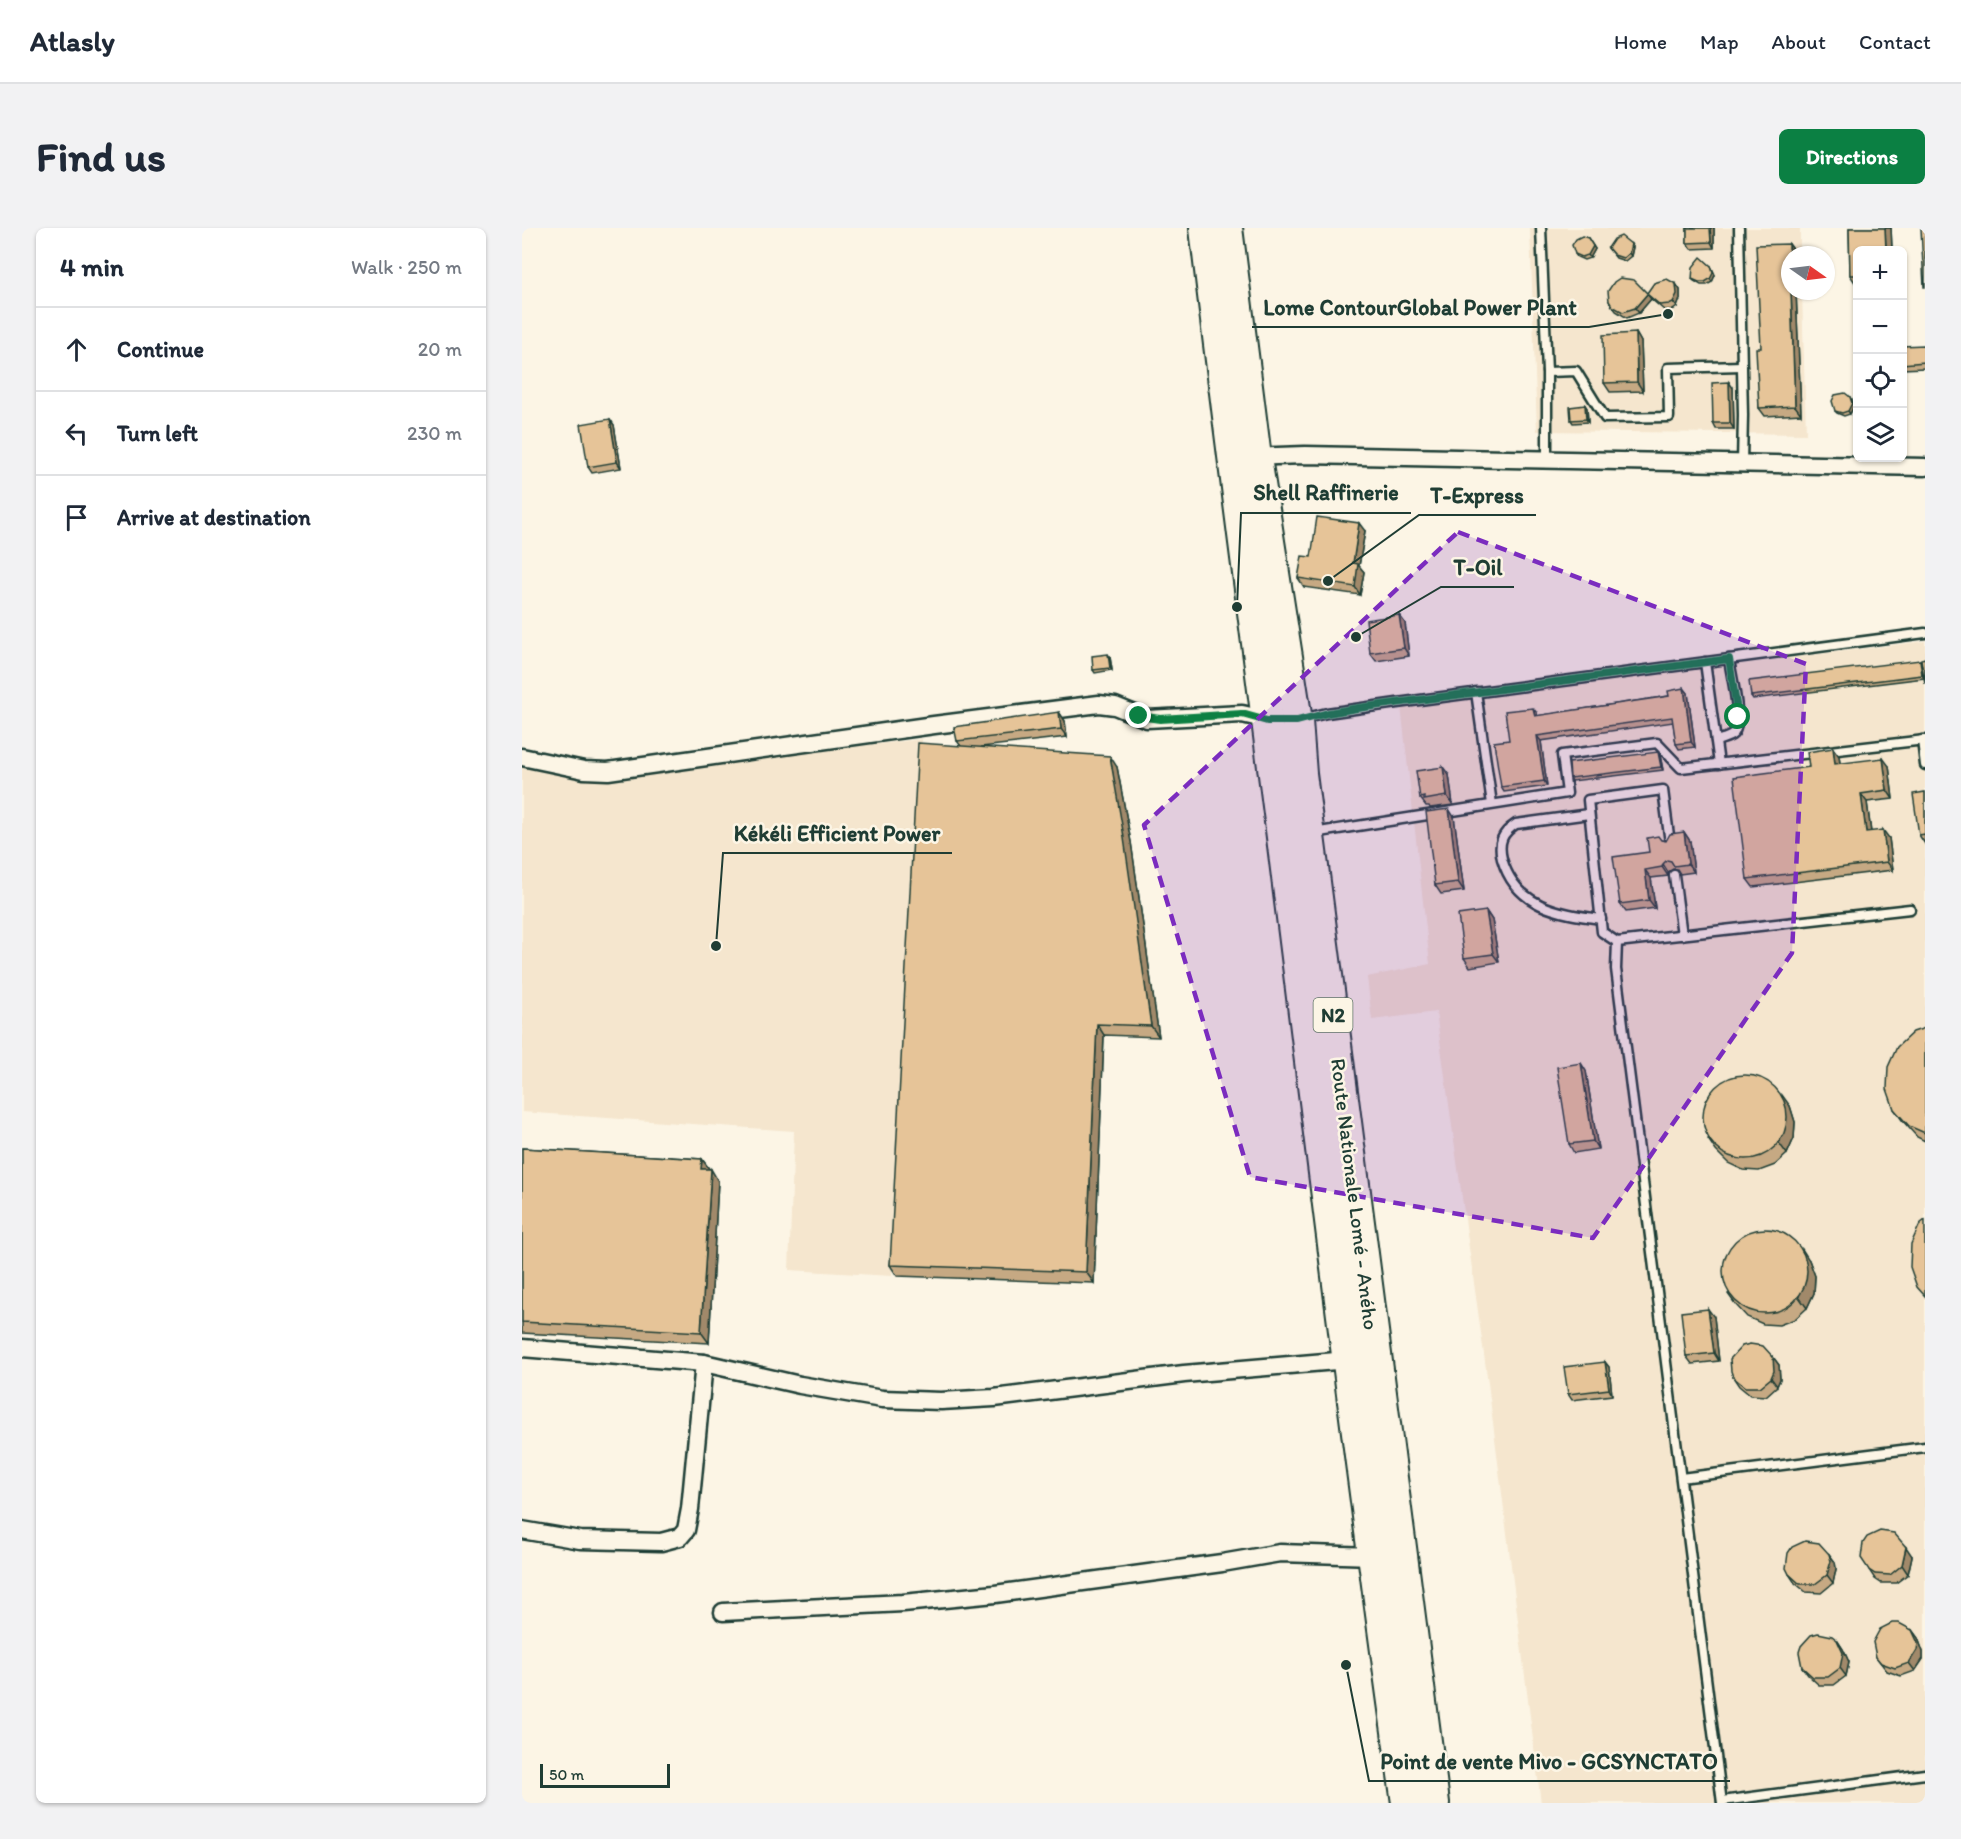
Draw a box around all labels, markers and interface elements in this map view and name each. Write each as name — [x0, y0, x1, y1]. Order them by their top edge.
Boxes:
text: Atlasly — [30, 24, 115, 58]
text: Home — [1614, 29, 1667, 54]
text: Map — [1700, 29, 1739, 54]
text: About — [1772, 29, 1826, 54]
text: Contact — [1859, 29, 1931, 54]
button: Directions — [1779, 129, 1925, 184]
text: Find us — [36, 131, 166, 182]
north arrow — [1781, 246, 1835, 300]
map controls — [1853, 246, 1907, 462]
button: + — [1853, 246, 1907, 300]
text: 4 min — [60, 251, 124, 283]
text: Walk · 250 m — [351, 255, 462, 279]
callout: Lome ContourGlobal Power Plant — [1252, 287, 1589, 327]
text: Lome ContourGlobal Power Plant — [1263, 294, 1578, 321]
button: − — [1853, 300, 1907, 354]
icon: ahead — [60, 333, 93, 366]
text: Continue — [117, 336, 204, 363]
text: 20 m — [418, 337, 462, 361]
button: locate — [1853, 354, 1907, 408]
button: layers — [1853, 408, 1907, 462]
icon: left — [60, 417, 93, 450]
text: Turn left — [117, 420, 198, 447]
text: 230 m — [407, 421, 462, 445]
callout: Shell Raffinerie — [1241, 473, 1411, 513]
callout: T-Express — [1419, 475, 1536, 515]
text: Shell Raffinerie — [1253, 479, 1399, 506]
text: T-Express — [1429, 482, 1524, 509]
icon: arrive — [60, 501, 93, 534]
text: Arrive at destination — [117, 504, 311, 531]
callout: T-Oil — [1441, 547, 1514, 587]
text: T-Oil — [1453, 554, 1503, 581]
route end — [1125, 702, 1151, 728]
route start — [1724, 703, 1750, 729]
callout: Kékéli Efficient Power — [723, 813, 952, 853]
text: Kékéli Efficient Power — [734, 820, 941, 847]
road number: N2 — [1314, 998, 1352, 1032]
street label: Route Nationale Lomé - Aného — [1326, 1057, 1384, 1331]
callout: Point de vente Mivo - GCSYNCTATO — [1369, 1741, 1730, 1781]
text: Point de vente Mivo - GCSYNCTATO — [1380, 1748, 1718, 1775]
scale bar — [540, 1761, 670, 1788]
text: 50 m — [549, 1765, 584, 1784]

